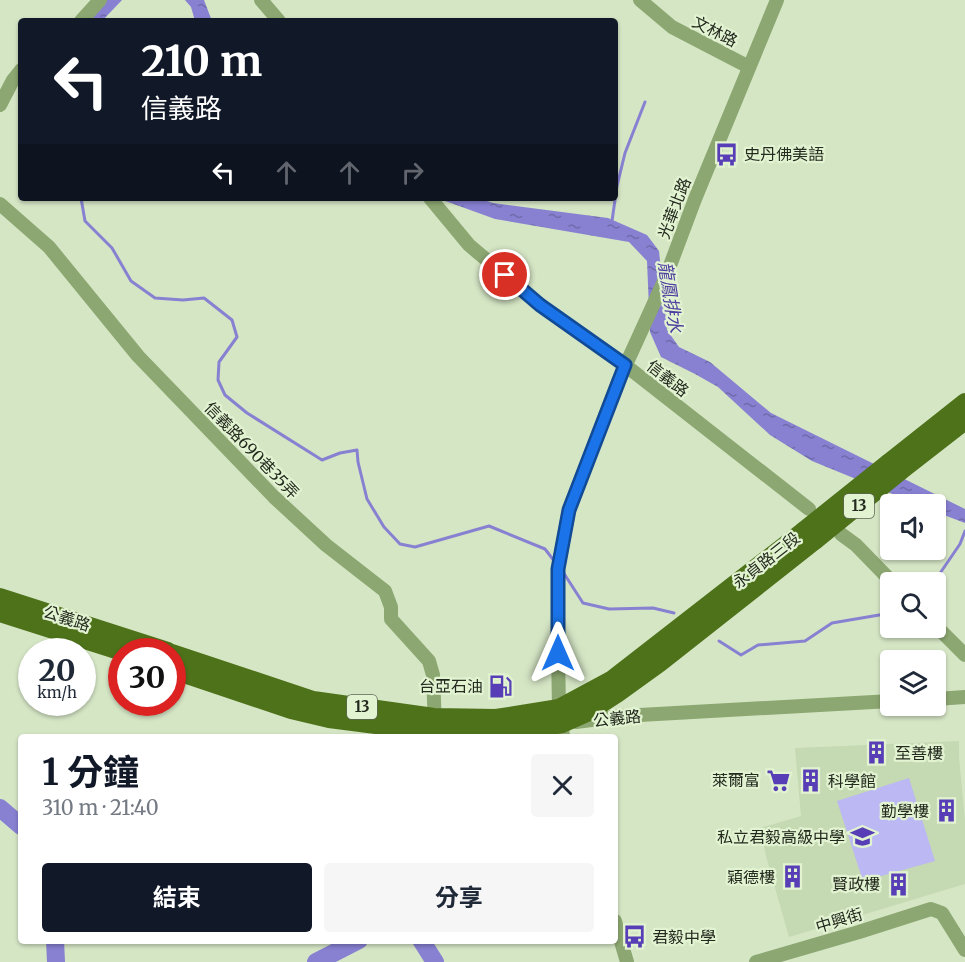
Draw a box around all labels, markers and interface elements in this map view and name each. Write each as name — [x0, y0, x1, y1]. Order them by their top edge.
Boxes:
street label: 文林路 — [689, 11, 741, 51]
text: 210 m — [141, 35, 262, 87]
icon: left — [42, 42, 120, 120]
text: 信義路 — [141, 91, 222, 125]
bus stop icon: 史丹佛美語 — [713, 141, 739, 167]
place label: 史丹佛美語 — [744, 144, 824, 164]
icon: left — [207, 156, 240, 189]
icon: ahead — [270, 156, 303, 189]
icon: ahead — [333, 156, 366, 189]
icon: right — [396, 156, 429, 189]
street label: 光華北路 — [653, 175, 695, 241]
pin — [479, 249, 530, 300]
icon: arrive — [488, 258, 521, 291]
water label: 龍鳳排水 — [654, 260, 688, 335]
street label: 信義路 — [643, 355, 693, 401]
street label: 信義路690巷35弄 — [201, 397, 303, 503]
road number: 13 — [844, 494, 874, 518]
map controls — [880, 494, 946, 716]
button: sound — [880, 494, 946, 560]
street label: 永貞路三段 — [728, 527, 804, 593]
button: search — [880, 572, 946, 638]
street label: 公義路 — [41, 601, 93, 635]
position arrow — [526, 621, 590, 685]
speed limit sign: 30 — [108, 638, 186, 716]
button: layers — [880, 650, 946, 716]
text: 20 — [38, 651, 76, 689]
fuel station icon: 台亞石油 — [488, 673, 514, 699]
place label: 台亞石油 — [419, 676, 483, 696]
text: km/h — [37, 683, 77, 702]
road number: 13 — [347, 695, 377, 719]
street label: 公義路 — [592, 706, 642, 730]
building icon: 至善樓 — [864, 740, 890, 766]
place label: 至善樓 — [895, 743, 943, 763]
text: 1 分鐘 — [42, 750, 139, 795]
button: close — [531, 754, 594, 817]
supermarket icon: 萊爾富 — [765, 767, 791, 793]
building icon: 科學館 — [797, 768, 823, 794]
place label: 萊爾富 — [712, 770, 760, 790]
place label: 科學館 — [828, 771, 876, 791]
text: 310 m · 21:40 — [42, 795, 159, 820]
building icon: 勤學樓 — [934, 798, 960, 824]
place label: 勤學樓 — [881, 801, 929, 821]
school or university icon: 私立君毅高級中學 — [850, 824, 876, 850]
place label: 私立君毅高級中學 — [717, 827, 845, 847]
button: 結束 — [42, 863, 312, 932]
button: 分享 — [324, 863, 594, 932]
building icon: 穎德樓 — [780, 864, 806, 890]
place label: 穎德樓 — [727, 867, 775, 887]
building icon: 賢政樓 — [885, 871, 911, 897]
place label: 賢政樓 — [832, 874, 880, 894]
street label: 中興街 — [813, 903, 865, 937]
bus stop icon: 君毅中學 — [621, 924, 647, 950]
place label: 君毅中學 — [652, 927, 716, 947]

